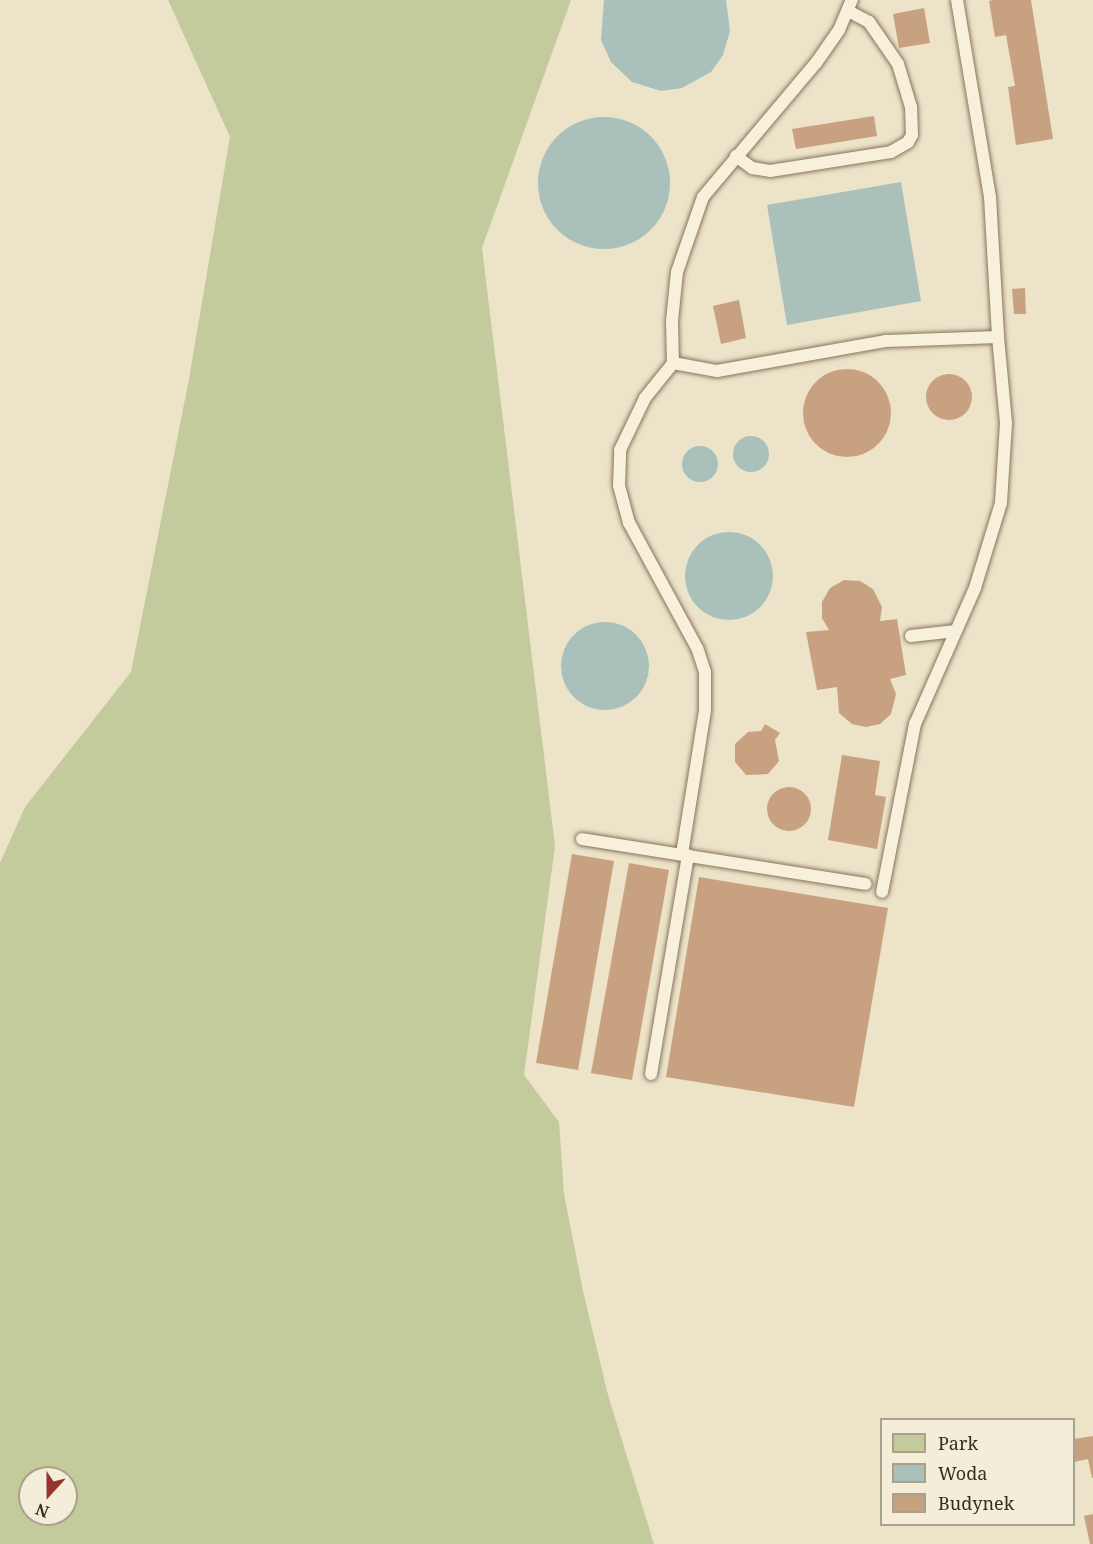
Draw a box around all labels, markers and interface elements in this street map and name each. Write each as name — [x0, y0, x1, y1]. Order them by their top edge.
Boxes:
legend — [880, 1418, 1075, 1526]
text: Park — [938, 1431, 978, 1455]
text: Woda — [938, 1461, 987, 1485]
north arrow — [18, 1466, 78, 1526]
text: Budynek — [938, 1491, 1014, 1515]
text: N — [32, 1498, 52, 1523]

